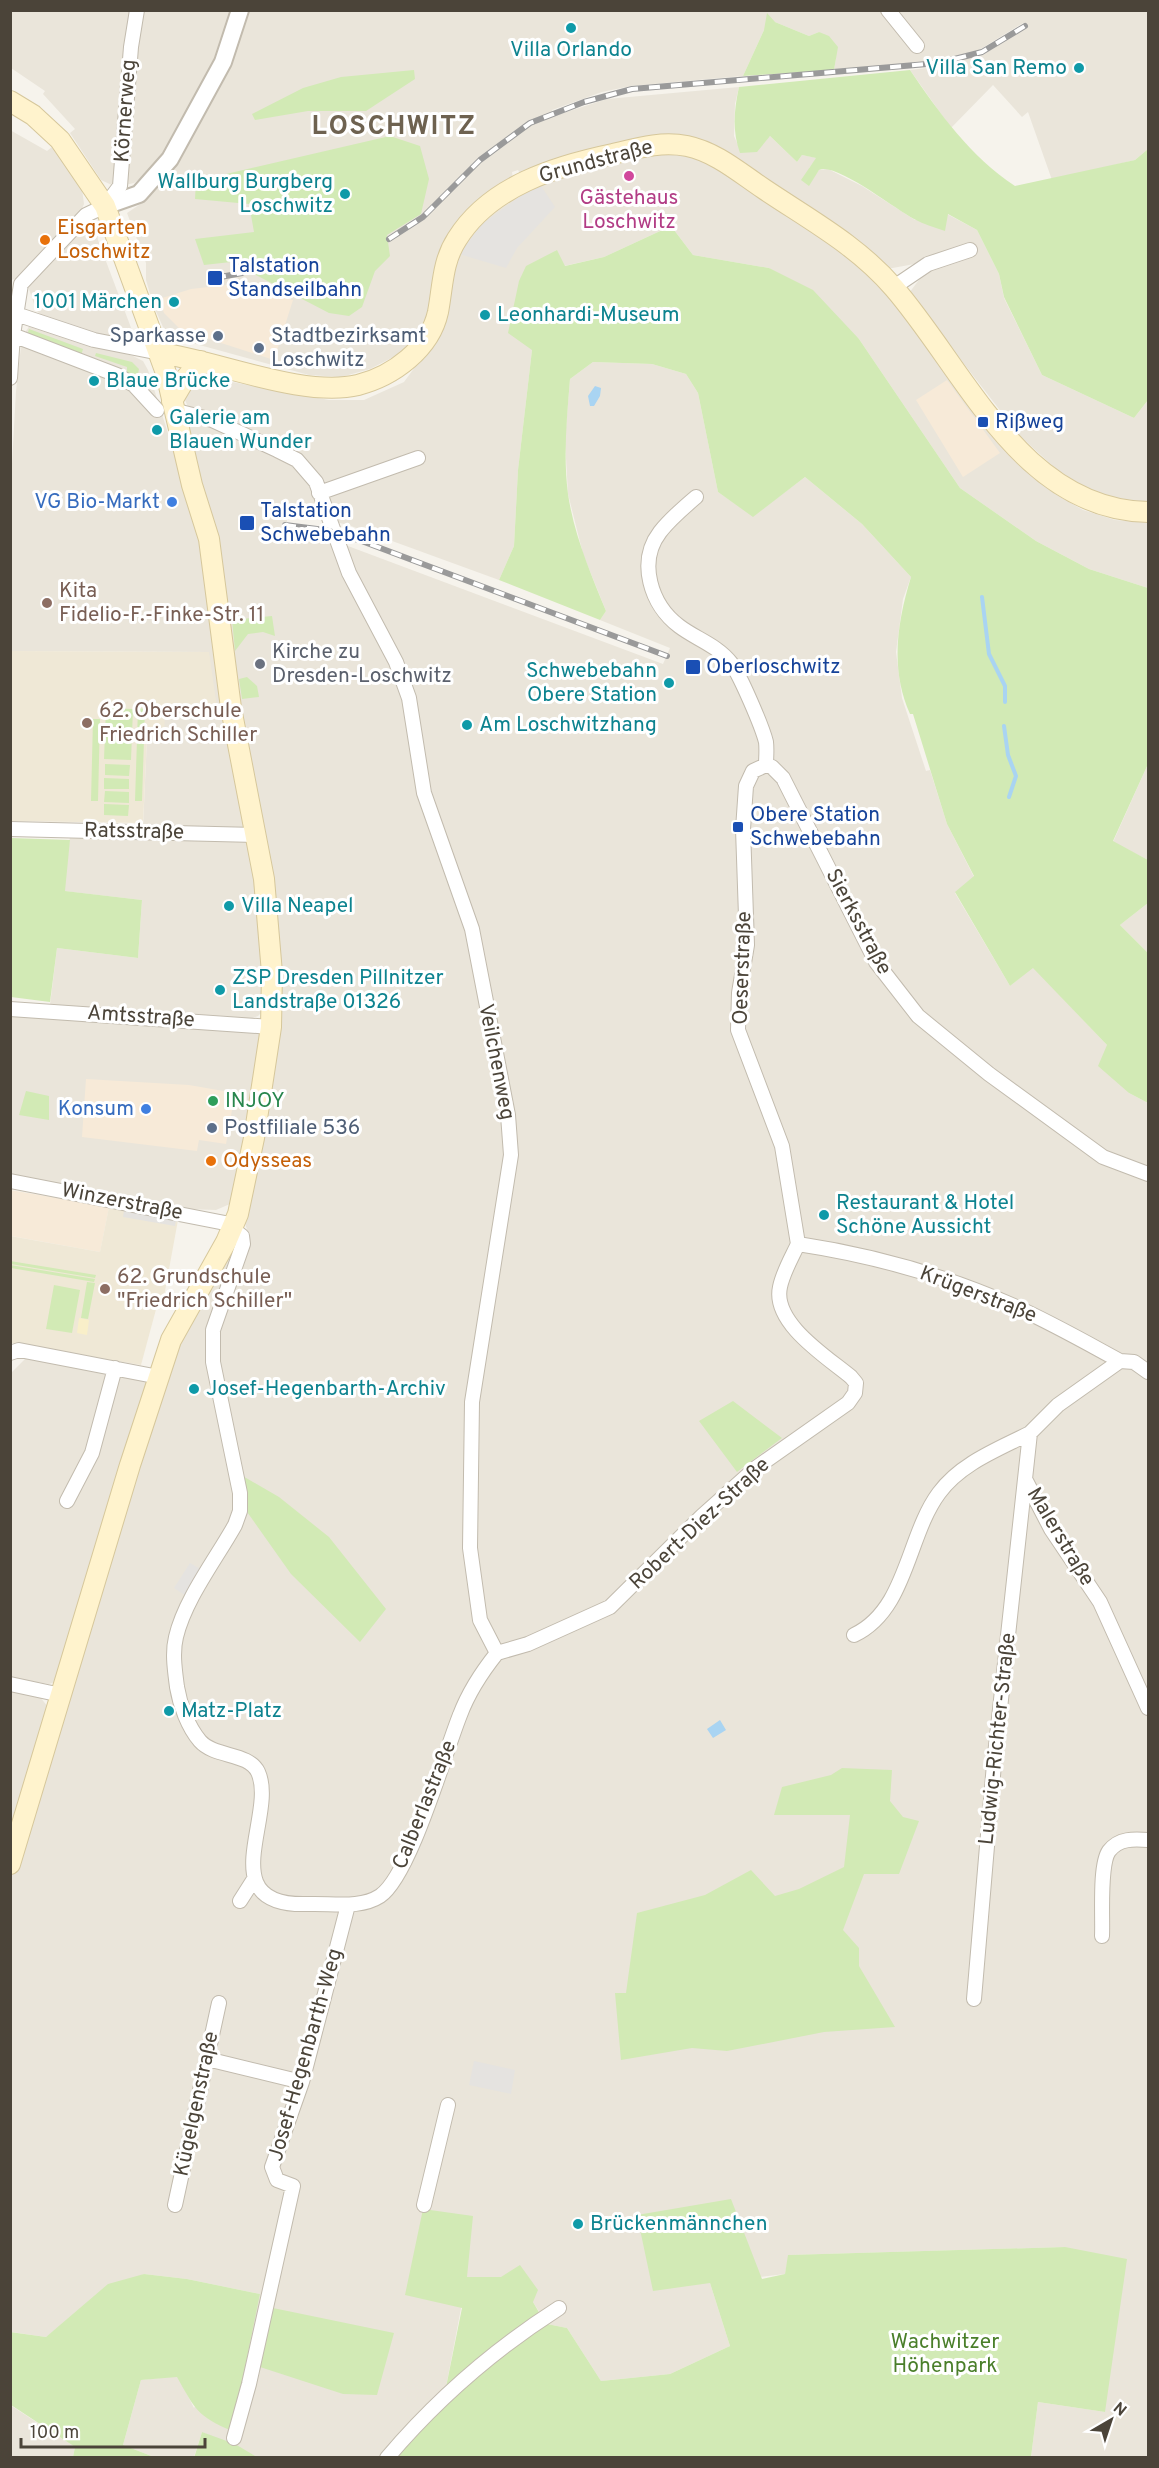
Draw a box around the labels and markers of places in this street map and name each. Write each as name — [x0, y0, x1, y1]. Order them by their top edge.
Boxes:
marker: Villa Orlando — [564, 21, 578, 35]
place label: Villa Orlando — [510, 37, 632, 64]
place label: Villa San Remo — [926, 55, 1067, 82]
marker: Villa San Remo — [1072, 61, 1086, 75]
place label: Wallburg Burgberg Loschwitz — [157, 169, 333, 220]
marker: Gästehaus Loschwitz — [622, 169, 636, 183]
place label: Gästehaus Loschwitz — [580, 185, 678, 236]
marker: Wallburg Burgberg Loschwitz — [338, 187, 352, 201]
place label: Eisgarten Loschwitz — [57, 215, 151, 266]
marker: Eisgarten Loschwitz — [38, 233, 52, 247]
place label: Talstation Standseilbahn — [228, 253, 362, 304]
marker: Talstation Standseilbahn — [206, 269, 224, 287]
place label: 1001 Märchen — [34, 289, 162, 316]
marker: 1001 Märchen — [167, 295, 181, 309]
place label: Leonhardi-Museum — [497, 302, 679, 329]
marker: Leonhardi-Museum — [478, 308, 492, 322]
place label: Sparkasse — [109, 323, 206, 350]
place label: Stadtbezirksamt Loschwitz — [271, 323, 426, 374]
marker: Sparkasse — [211, 329, 225, 343]
marker: Stadtbezirksamt Loschwitz — [252, 341, 266, 355]
place label: Blaue Brücke — [106, 368, 230, 395]
marker: Blaue Brücke — [87, 374, 101, 388]
place label: Galerie am Blauen Wunder — [169, 405, 312, 456]
place label: Rißweg — [995, 409, 1064, 436]
marker: Rißweg — [976, 415, 990, 429]
marker: Galerie am Blauen Wunder — [150, 423, 164, 437]
place label: VG Bio-Markt — [34, 489, 160, 516]
marker: VG Bio-Markt — [165, 495, 179, 509]
place label: Talstation Schwebebahn — [260, 498, 391, 549]
marker: Talstation Schwebebahn — [238, 514, 256, 532]
place label: Kita Fidelio-F.-Finke-Str. 11 — [59, 578, 264, 629]
marker: Kita Fidelio-F.-Finke-Str. 11 — [40, 596, 54, 610]
place label: Kirche zu Dresden-Loschwitz — [272, 639, 452, 690]
place label: Oberloschwitz — [706, 654, 841, 681]
marker: Kirche zu Dresden-Loschwitz — [253, 657, 267, 671]
place label: Schwebebahn Obere Station — [526, 658, 657, 709]
marker: Oberloschwitz — [684, 658, 702, 676]
marker: Schwebebahn Obere Station — [662, 676, 676, 690]
place label: 62. Oberschule Friedrich Schiller — [99, 698, 257, 749]
place label: Am Loschwitzhang — [479, 712, 657, 739]
marker: 62. Oberschule Friedrich Schiller — [80, 716, 94, 730]
marker: Am Loschwitzhang — [460, 718, 474, 732]
place label: Obere Station Schwebebahn — [750, 802, 881, 853]
marker: Obere Station Schwebebahn — [731, 820, 745, 834]
place label: Villa Neapel — [241, 893, 353, 920]
marker: Villa Neapel — [222, 899, 236, 913]
place label: ZSP Dresden Pillnitzer Landstraße 01326 — [232, 965, 444, 1016]
marker: ZSP Dresden Pillnitzer Landstraße 01326 — [213, 983, 227, 997]
place label: INJOY — [225, 1088, 285, 1115]
marker: INJOY — [206, 1094, 220, 1108]
place label: Konsum — [58, 1096, 134, 1123]
marker: Konsum — [139, 1102, 153, 1116]
place label: Postfiliale 536 — [224, 1115, 360, 1142]
marker: Postfiliale 536 — [205, 1121, 219, 1135]
place label: Odysseas — [223, 1148, 312, 1175]
marker: Odysseas — [204, 1154, 218, 1168]
place label: Restaurant & Hotel Schöne Aussicht — [836, 1190, 1014, 1241]
marker: Restaurant & Hotel Schöne Aussicht — [817, 1208, 831, 1222]
place label: 62. Grundschule "Friedrich Schiller" — [117, 1264, 292, 1315]
marker: 62. Grundschule "Friedrich Schiller" — [98, 1282, 112, 1296]
place label: Josef-Hegenbarth-Archiv — [206, 1376, 446, 1403]
marker: Josef-Hegenbarth-Archiv — [187, 1382, 201, 1396]
place label: Matz-Platz — [181, 1698, 282, 1725]
marker: Matz-Platz — [162, 1704, 176, 1718]
place label: Brückenmännchen — [590, 2211, 767, 2238]
marker: Brückenmännchen — [571, 2217, 585, 2231]

